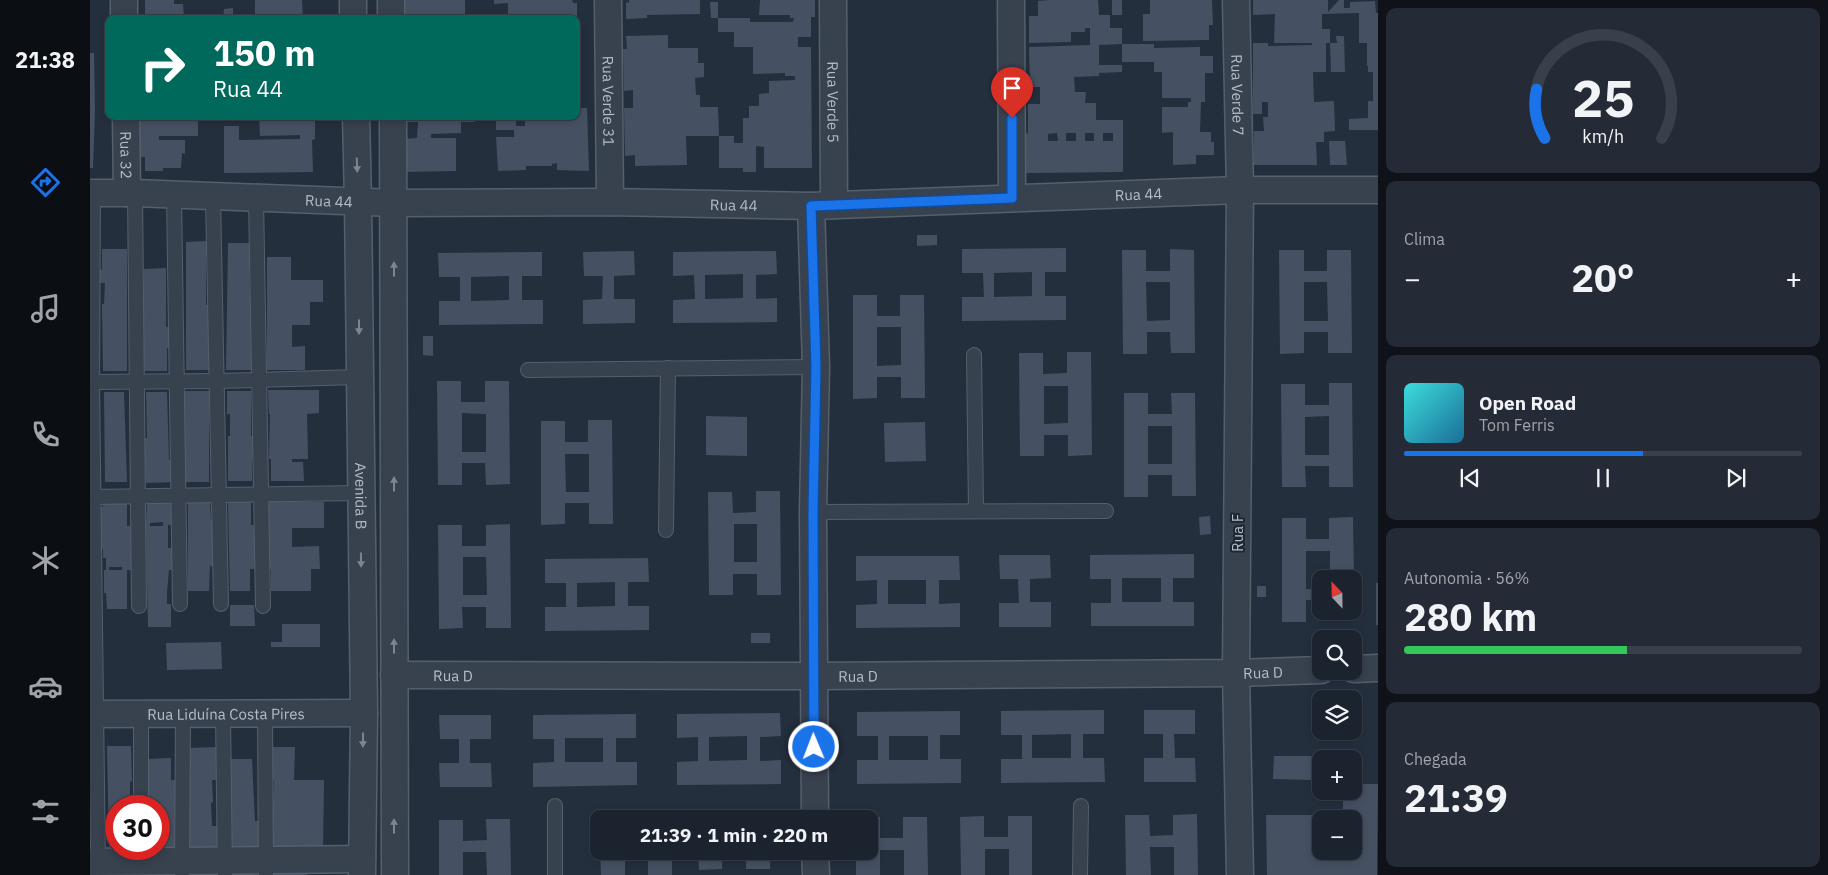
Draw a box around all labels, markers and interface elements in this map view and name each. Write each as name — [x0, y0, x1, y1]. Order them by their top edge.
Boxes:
text: 150 m — [213, 30, 316, 76]
icon: right — [130, 35, 195, 100]
text: 21:38 — [15, 45, 75, 74]
street label: Rua Verde 7 — [1228, 54, 1248, 136]
street label: Rua Verde 31 — [599, 56, 619, 146]
street label: Rua Verde 5 — [824, 61, 843, 143]
text: 25 — [1572, 64, 1634, 131]
pin — [991, 67, 1033, 118]
text: Rua 44 — [213, 74, 283, 103]
icon: arrive — [998, 74, 1026, 102]
text: km/h — [1582, 125, 1624, 148]
street label: Rua 32 — [117, 131, 136, 179]
one-way arrow — [354, 157, 362, 173]
icon: directions — [28, 165, 63, 200]
street label: Rua 44 — [1114, 183, 1163, 204]
street label: Rua 44 — [305, 190, 353, 211]
street label: Rua 44 — [710, 194, 758, 214]
text: Clima — [1404, 229, 1445, 249]
text: 20° — [1571, 253, 1635, 302]
text: − — [1404, 260, 1421, 297]
text: + — [1785, 260, 1802, 297]
one-way arrow — [390, 261, 398, 277]
icon: music — [28, 291, 63, 326]
one-way arrow — [355, 320, 363, 336]
text: Open Road — [1479, 391, 1576, 415]
text: Tom Ferris — [1479, 415, 1555, 435]
icon: phone — [28, 417, 63, 452]
street label: Avenida B — [352, 462, 371, 530]
icon: previous — [1456, 464, 1484, 492]
icon: pause — [1589, 464, 1617, 492]
icon: next — [1722, 464, 1750, 492]
one-way arrow — [390, 476, 398, 492]
street label: Rua F — [1228, 514, 1247, 552]
icon: climate — [28, 543, 63, 578]
one-way arrow — [357, 552, 365, 568]
text: Autonomia · 56% — [1404, 568, 1529, 588]
north arrow — [1312, 570, 1362, 620]
map controls — [1312, 570, 1362, 860]
text: 280 km — [1404, 592, 1537, 641]
button: search — [1312, 630, 1362, 680]
one-way arrow — [390, 638, 398, 654]
street label: Rua D — [1243, 662, 1283, 682]
street label: Rua D — [433, 666, 473, 685]
street label: Rua D — [838, 666, 878, 685]
icon: car — [28, 669, 63, 704]
button: layers — [1312, 690, 1362, 740]
street label: Rua Liduína Costa Pires — [147, 704, 305, 723]
position arrow — [787, 720, 839, 772]
one-way arrow — [359, 732, 367, 748]
text: Chegada — [1404, 749, 1467, 769]
button: + — [1312, 750, 1362, 800]
text: 21:39 — [1404, 773, 1508, 822]
icon: filters — [28, 794, 63, 829]
speed limit sign: 30 — [105, 795, 170, 860]
button: − — [1312, 810, 1362, 860]
one-way arrow — [390, 818, 398, 834]
text: 21:39 · 1 min · 220 m — [640, 823, 828, 847]

